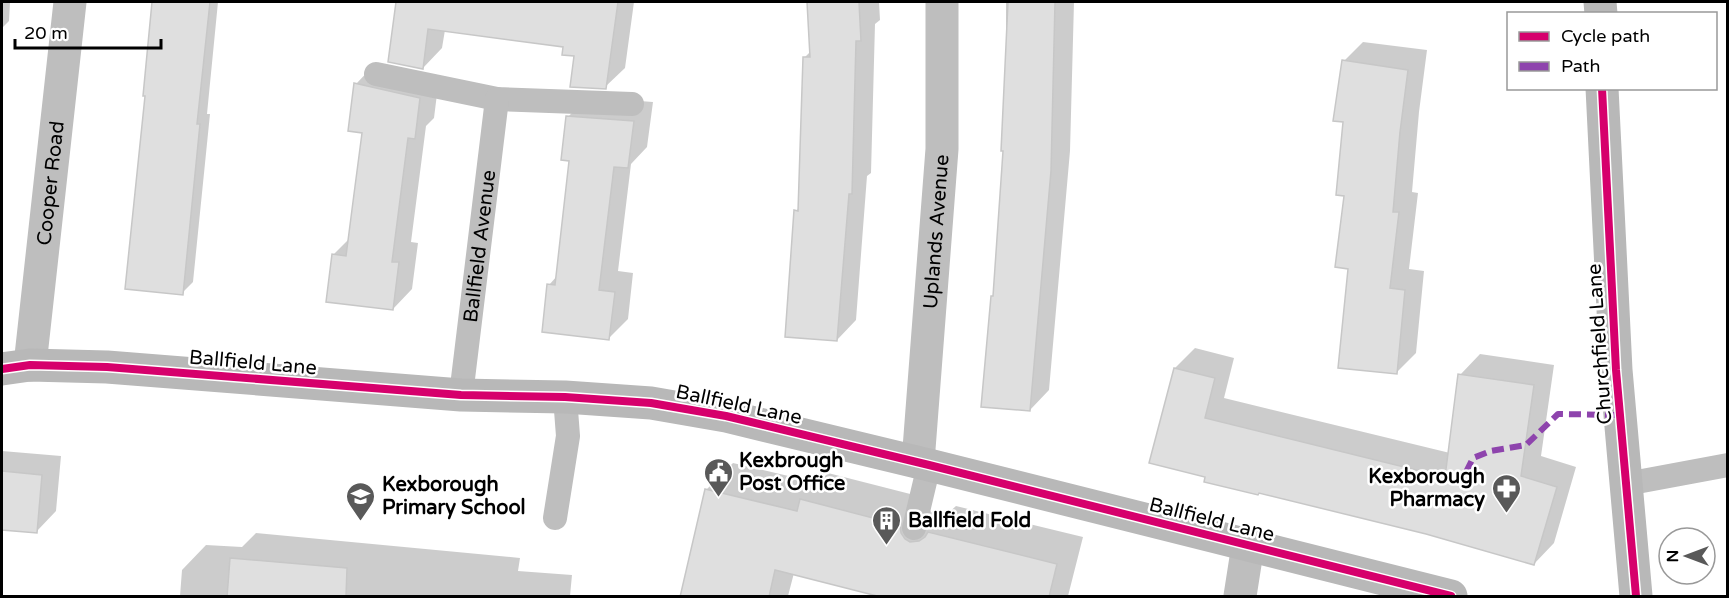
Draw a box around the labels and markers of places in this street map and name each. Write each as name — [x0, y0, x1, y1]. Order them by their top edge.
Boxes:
place label: Kexbrough Post Office — [739, 449, 845, 496]
public building icon: Kexbrough Post Office — [702, 456, 734, 498]
place label: Kexborough Pharmacy — [1368, 465, 1485, 512]
pharmacy icon: Kexborough Pharmacy — [1490, 472, 1522, 514]
place label: Kexborough Primary School — [382, 473, 526, 520]
school or university icon: Kexborough Primary School — [345, 480, 377, 522]
building icon: Ballfield Fold — [871, 504, 903, 546]
place label: Ballfield Fold — [908, 509, 1031, 533]

